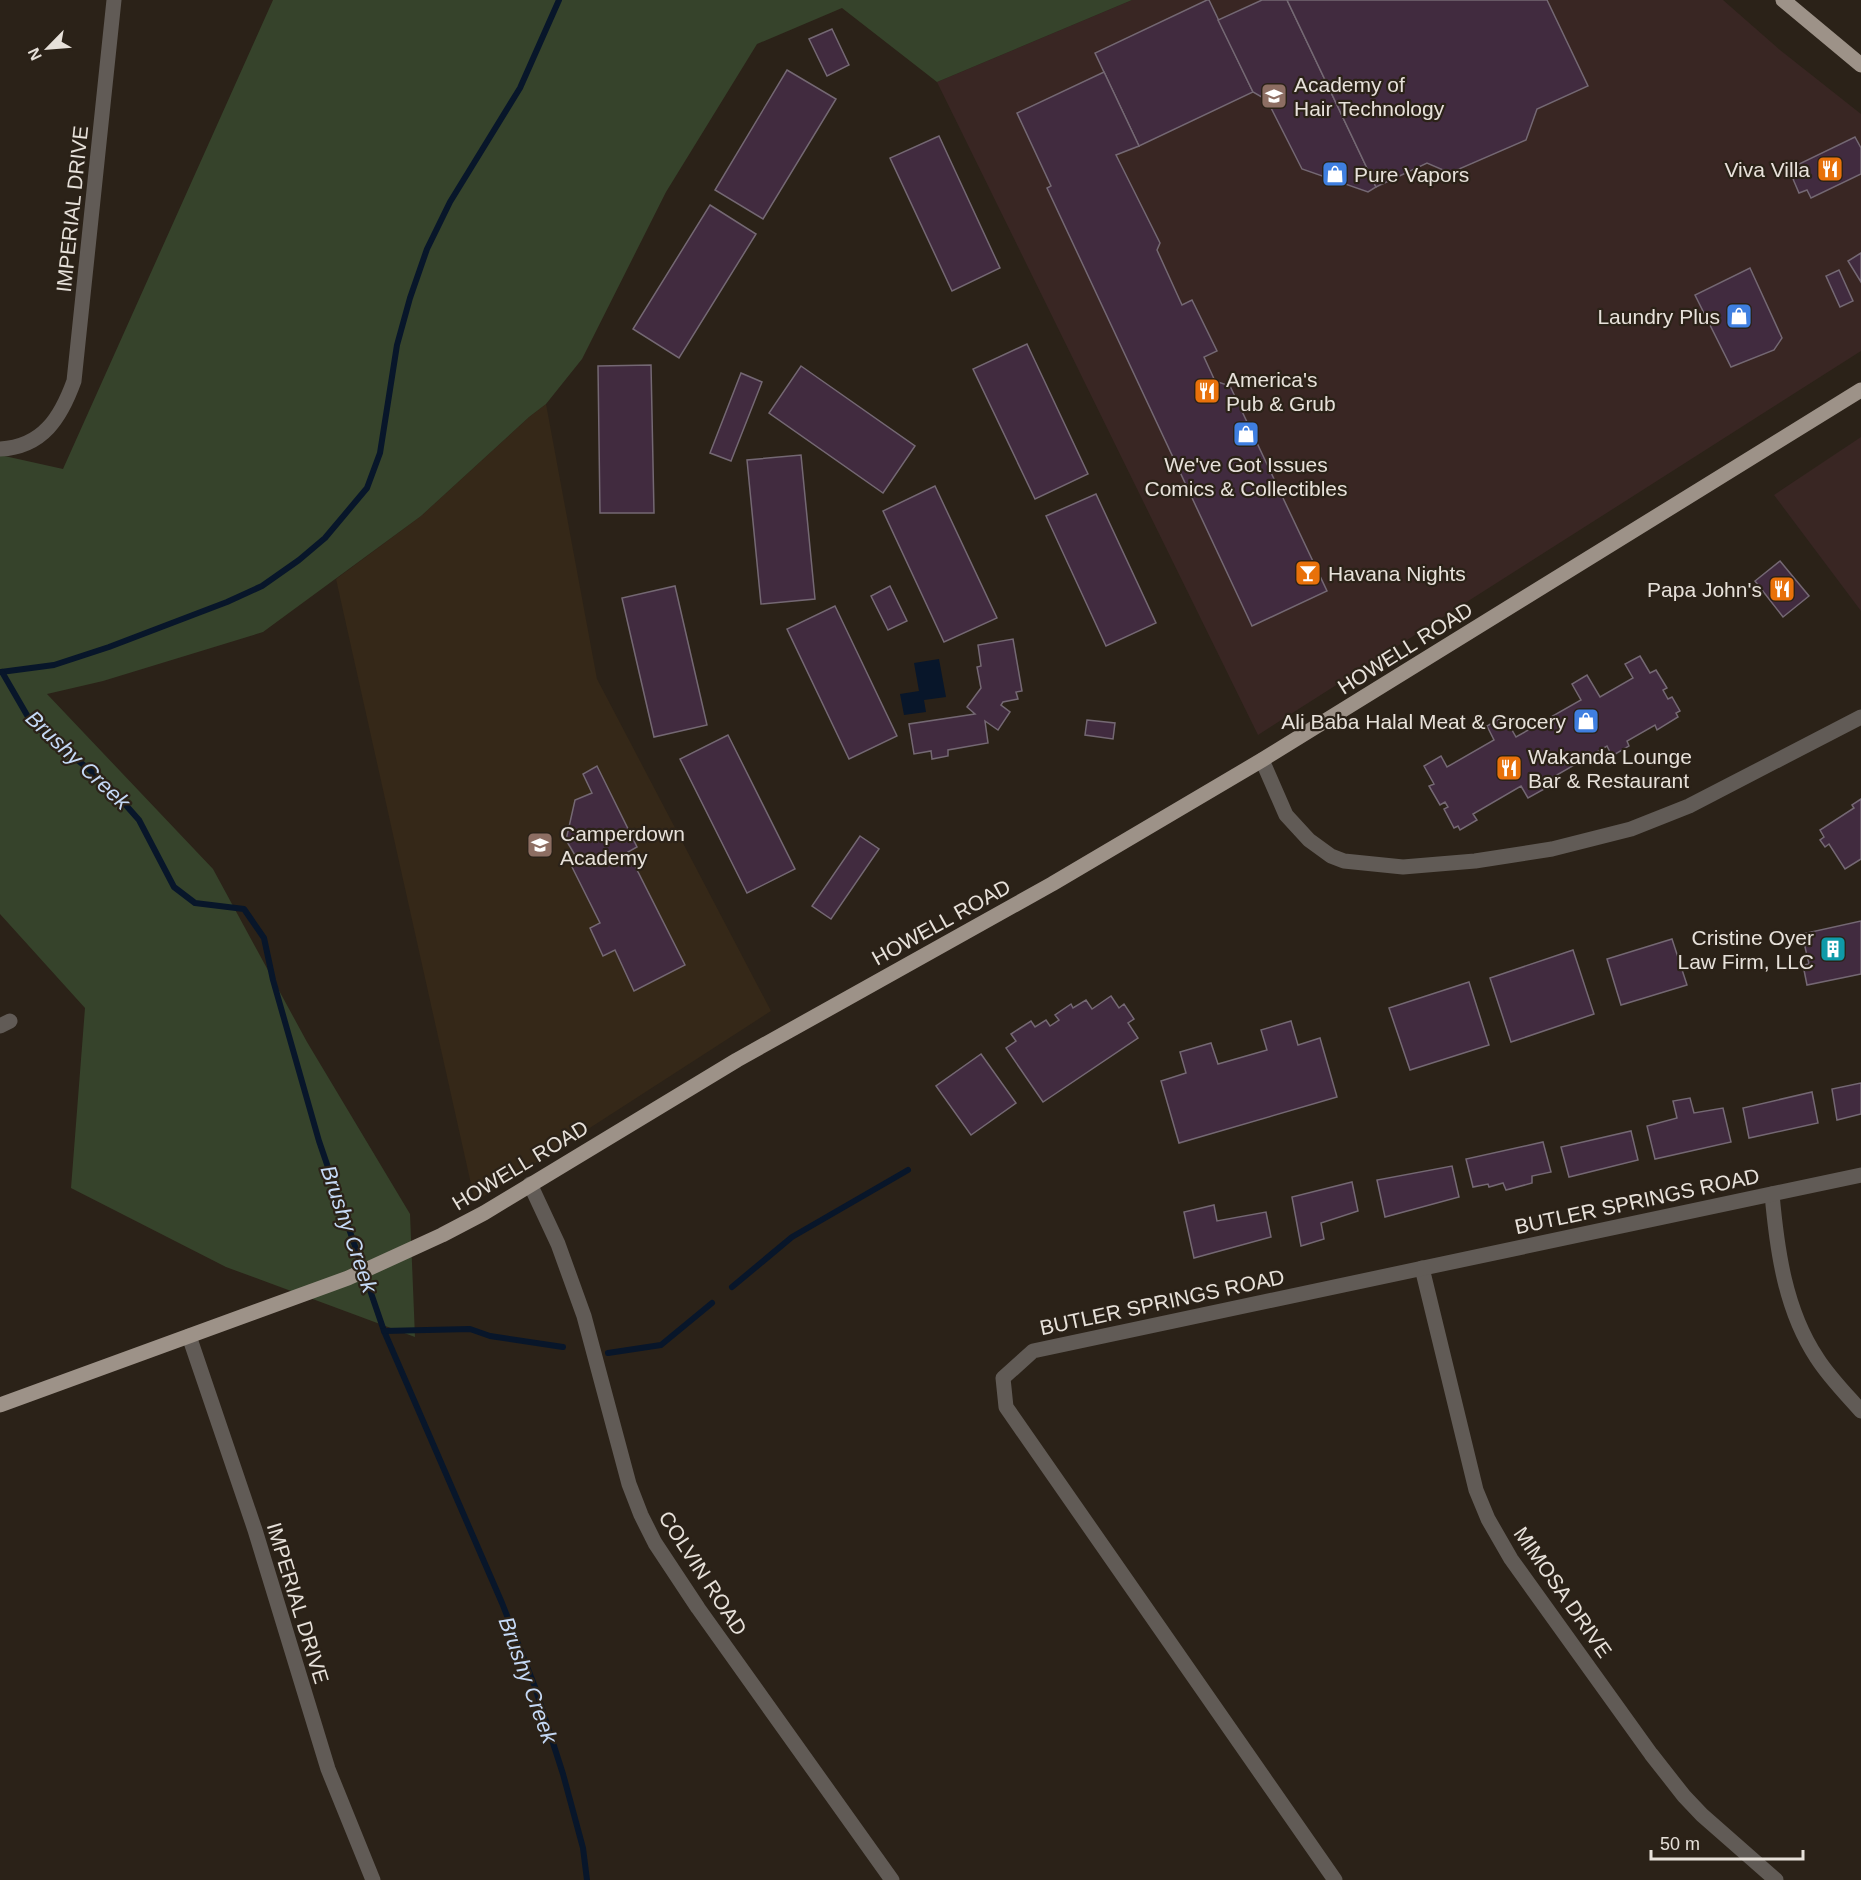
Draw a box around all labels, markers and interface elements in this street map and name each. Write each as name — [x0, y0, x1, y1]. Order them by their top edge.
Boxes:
north arrow — [18, 18, 78, 78]
text: N — [25, 45, 45, 63]
place label: Academy of Hair Technology — [1294, 73, 1445, 120]
school or university icon: Academy of Hair Technology — [1259, 81, 1289, 111]
street label: IMPERIAL DRIVE — [52, 125, 92, 293]
restaurant icon: Viva Villa — [1815, 154, 1845, 184]
place label: Viva Villa — [1724, 158, 1810, 181]
shop icon: Pure Vapors — [1320, 159, 1350, 189]
place label: Pure Vapors — [1354, 163, 1469, 186]
shop icon: Laundry Plus — [1724, 301, 1754, 331]
place label: Laundry Plus — [1597, 305, 1720, 328]
place label: America's Pub & Grub — [1226, 368, 1336, 415]
restaurant icon: America's Pub & Grub — [1192, 376, 1222, 406]
shop icon: We've Got Issues Comics & Collectibles — [1231, 419, 1261, 449]
place label: We've Got Issues Comics & Collectibles — [1144, 453, 1348, 500]
bar icon: Havana Nights — [1293, 558, 1323, 588]
place label: Havana Nights — [1328, 562, 1466, 585]
restaurant icon: Papa John's — [1767, 574, 1797, 604]
place label: Papa John's — [1647, 578, 1762, 601]
street label: HOWELL ROAD — [1333, 597, 1477, 699]
water label: Brushy Creek — [21, 705, 136, 815]
shop icon: Ali Baba Halal Meat & Grocery — [1571, 706, 1601, 736]
place label: Ali Baba Halal Meat & Grocery — [1281, 710, 1566, 733]
place label: Wakanda Lounge Bar & Restaurant — [1528, 745, 1692, 792]
restaurant icon: Wakanda Lounge Bar & Restaurant — [1494, 753, 1524, 783]
place label: Camperdown Academy — [560, 822, 685, 869]
school or university icon: Camperdown Academy — [525, 830, 555, 860]
street label: HOWELL ROAD — [868, 875, 1014, 969]
place label: Cristine Oyer Law Firm, LLC — [1677, 926, 1814, 973]
building icon: Cristine Oyer Law Firm, LLC — [1818, 934, 1848, 964]
street label: HOWELL ROAD — [448, 1115, 592, 1215]
water label: Brushy Creek — [315, 1162, 383, 1297]
street label: BUTLER SPRINGS ROAD — [1512, 1164, 1762, 1238]
street label: BUTLER SPRINGS ROAD — [1037, 1265, 1287, 1339]
street label: COLVIN ROAD — [654, 1507, 752, 1639]
street label: IMPERIAL DRIVE — [263, 1520, 333, 1686]
street label: MIMOSA DRIVE — [1509, 1522, 1617, 1662]
water label: Brushy Creek — [493, 1613, 563, 1748]
scale bar — [1651, 1823, 1802, 1861]
text: 50 m — [1660, 1834, 1700, 1854]

